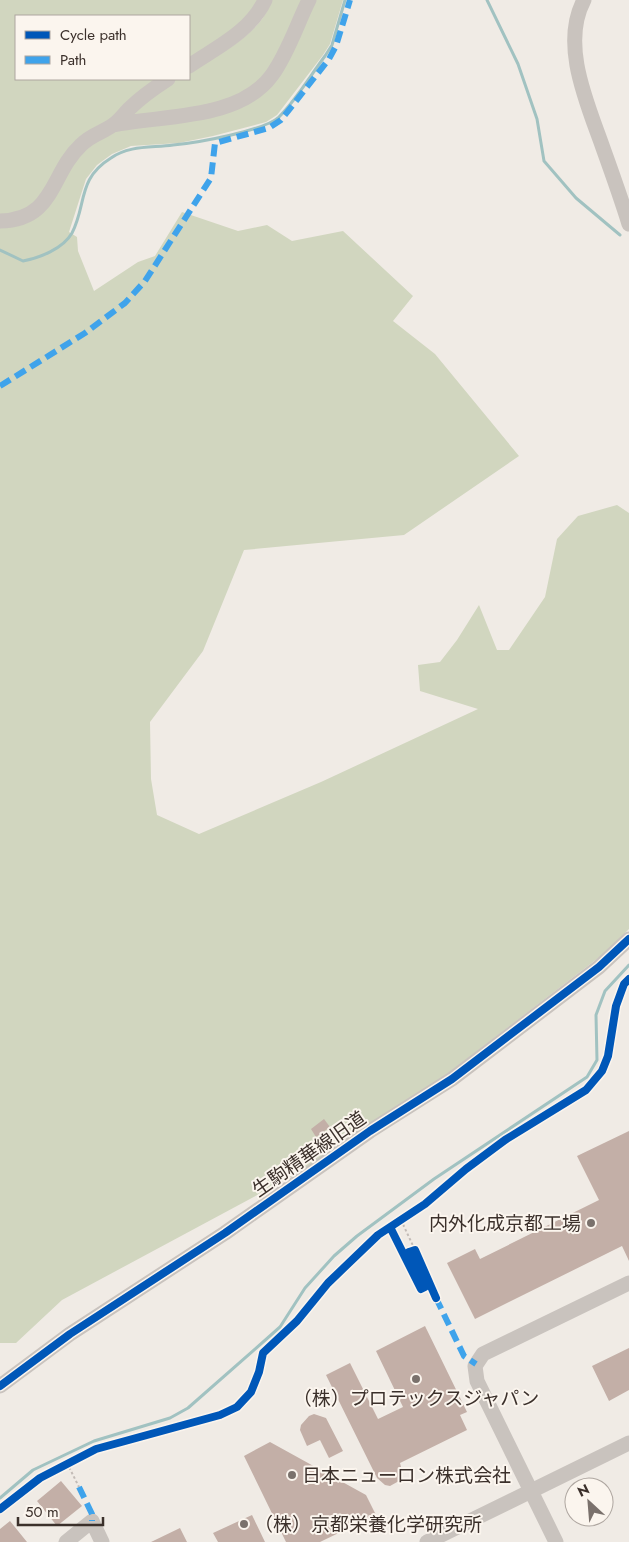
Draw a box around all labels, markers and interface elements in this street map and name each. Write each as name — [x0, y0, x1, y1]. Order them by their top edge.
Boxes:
legend — [15, 15, 190, 80]
text: Cycle path — [60, 24, 127, 46]
text: Path — [60, 49, 86, 71]
street label: 生駒精華線旧道 — [247, 1105, 371, 1203]
place label: 内外化成京都工場 — [429, 1210, 581, 1237]
marker: 内外化成京都工場 — [585, 1217, 597, 1229]
marker: （株）プロテックスジャパン — [410, 1373, 422, 1385]
place label: （株）プロテックスジャパン — [293, 1385, 539, 1412]
place label: 日本ニューロン株式会社 — [302, 1462, 511, 1489]
marker: 日本ニューロン株式会社 — [286, 1469, 298, 1481]
north arrow — [564, 1477, 614, 1527]
text: N — [574, 1479, 593, 1502]
scale bar — [18, 1494, 102, 1526]
text: 50 m — [25, 1501, 59, 1523]
place label: （株）京都栄養化学研究所 — [254, 1511, 482, 1538]
marker: （株）京都栄養化学研究所 — [238, 1518, 250, 1530]

